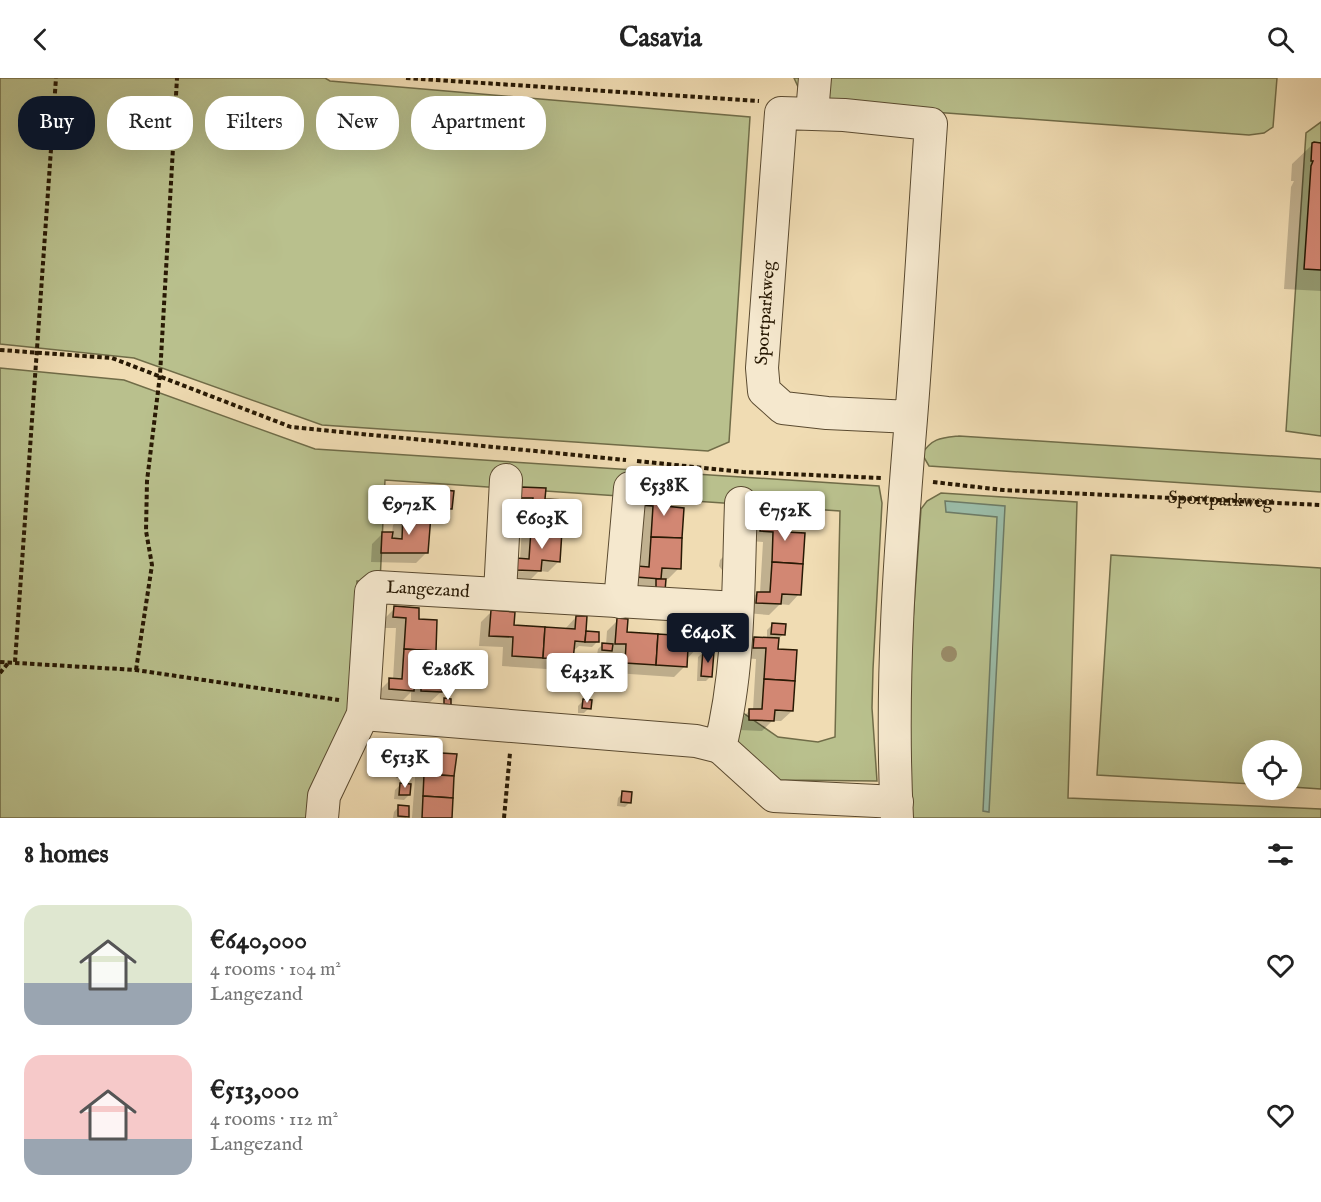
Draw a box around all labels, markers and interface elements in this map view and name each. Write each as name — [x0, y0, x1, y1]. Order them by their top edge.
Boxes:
text: Casavia — [619, 22, 702, 56]
icon: back — [24, 23, 57, 56]
icon: search — [1264, 23, 1297, 56]
chip: Buy — [18, 96, 95, 150]
chip: Rent — [107, 96, 193, 150]
chip: Filters — [205, 96, 304, 150]
chip: New — [316, 96, 399, 150]
chip: Apartment — [411, 96, 546, 150]
street label: Sportparkweg — [751, 260, 781, 366]
pin: €538K — [622, 466, 706, 517]
text: €538K — [640, 473, 688, 498]
pin: €972K — [367, 485, 451, 536]
street label: Sportparkweg — [1167, 486, 1273, 514]
pin: €752K — [743, 491, 827, 542]
text: €972K — [382, 492, 436, 517]
text: €752K — [759, 498, 811, 523]
pin: €603K — [500, 499, 584, 550]
text: €603K — [516, 506, 568, 531]
street label: Langezand — [386, 576, 471, 604]
pin: €640K — [666, 613, 750, 664]
text: €640K — [681, 620, 735, 645]
pin: €286K — [406, 650, 490, 701]
pin: €432K — [545, 653, 629, 704]
text: €286K — [422, 657, 474, 682]
text: €432K — [561, 660, 613, 685]
pin: €513K — [363, 738, 447, 789]
map controls — [1242, 740, 1302, 800]
button: locate — [1242, 740, 1302, 800]
text: €513K — [381, 745, 429, 770]
text: 8 homes — [24, 838, 109, 871]
icon: filters — [1264, 838, 1297, 871]
text: €640,000 — [210, 924, 307, 957]
icon: home — [72, 929, 144, 1001]
icon: heart — [1264, 949, 1297, 982]
text: 4 rooms · 104 m² — [210, 957, 341, 982]
text: Langezand — [210, 982, 303, 1007]
text: €513,000 — [210, 1074, 299, 1107]
icon: home — [72, 1079, 144, 1151]
icon: heart — [1264, 1099, 1297, 1132]
text: 4 rooms · 112 m² — [210, 1107, 338, 1132]
text: Langezand — [210, 1132, 303, 1157]

